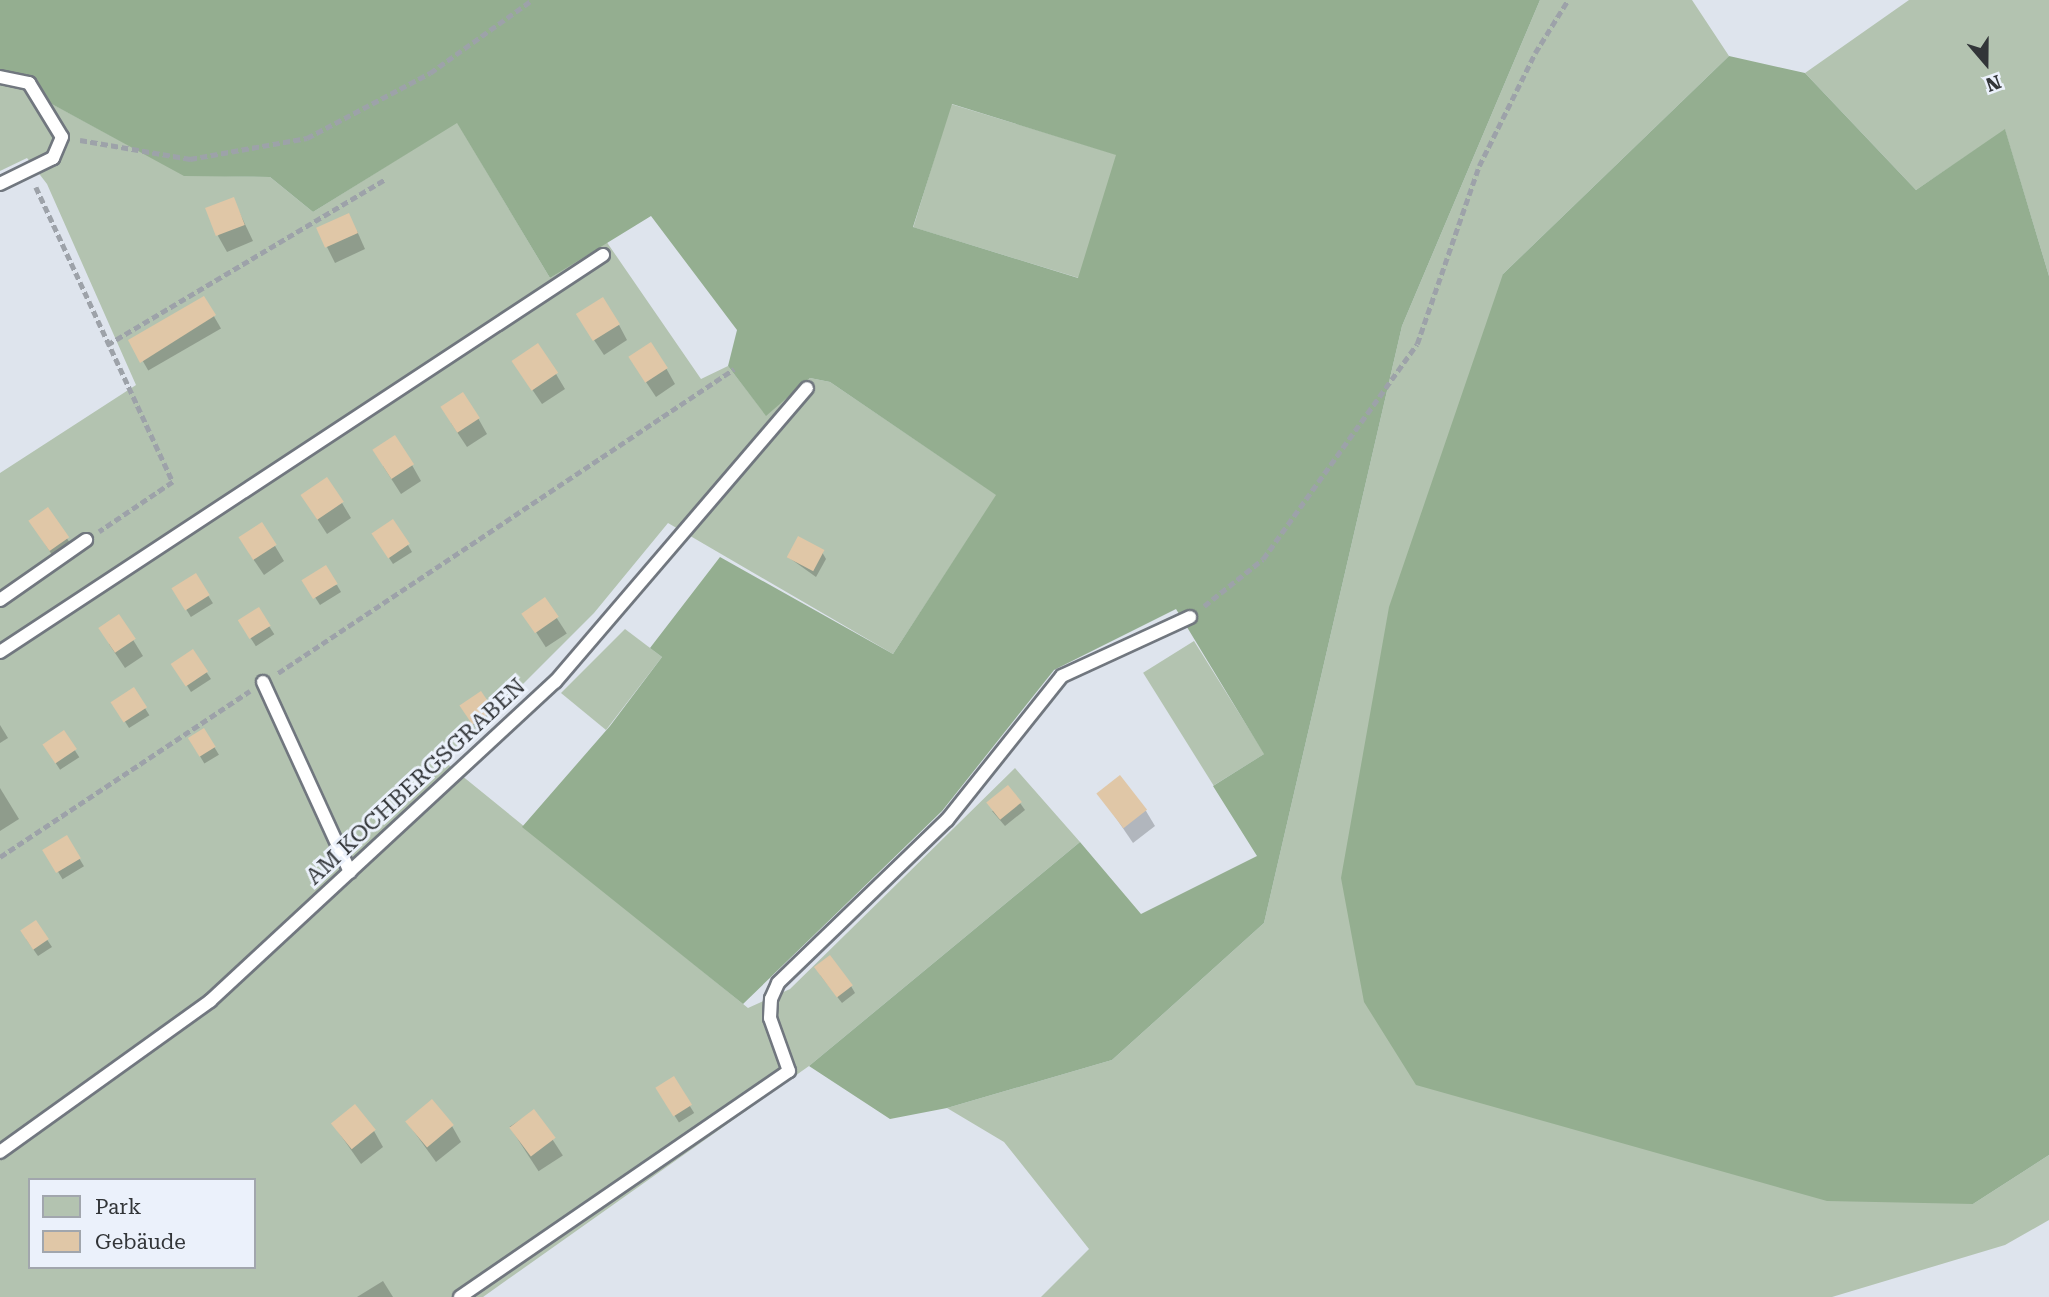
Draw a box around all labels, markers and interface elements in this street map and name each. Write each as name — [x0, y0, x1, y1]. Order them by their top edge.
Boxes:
north arrow — [1951, 28, 2021, 98]
text: N — [1983, 70, 2004, 97]
street label: AM KOCHBERGSGRABEN — [301, 673, 531, 891]
legend — [28, 1178, 256, 1269]
text: Park — [95, 1195, 141, 1219]
text: Gebäude — [95, 1230, 186, 1254]

